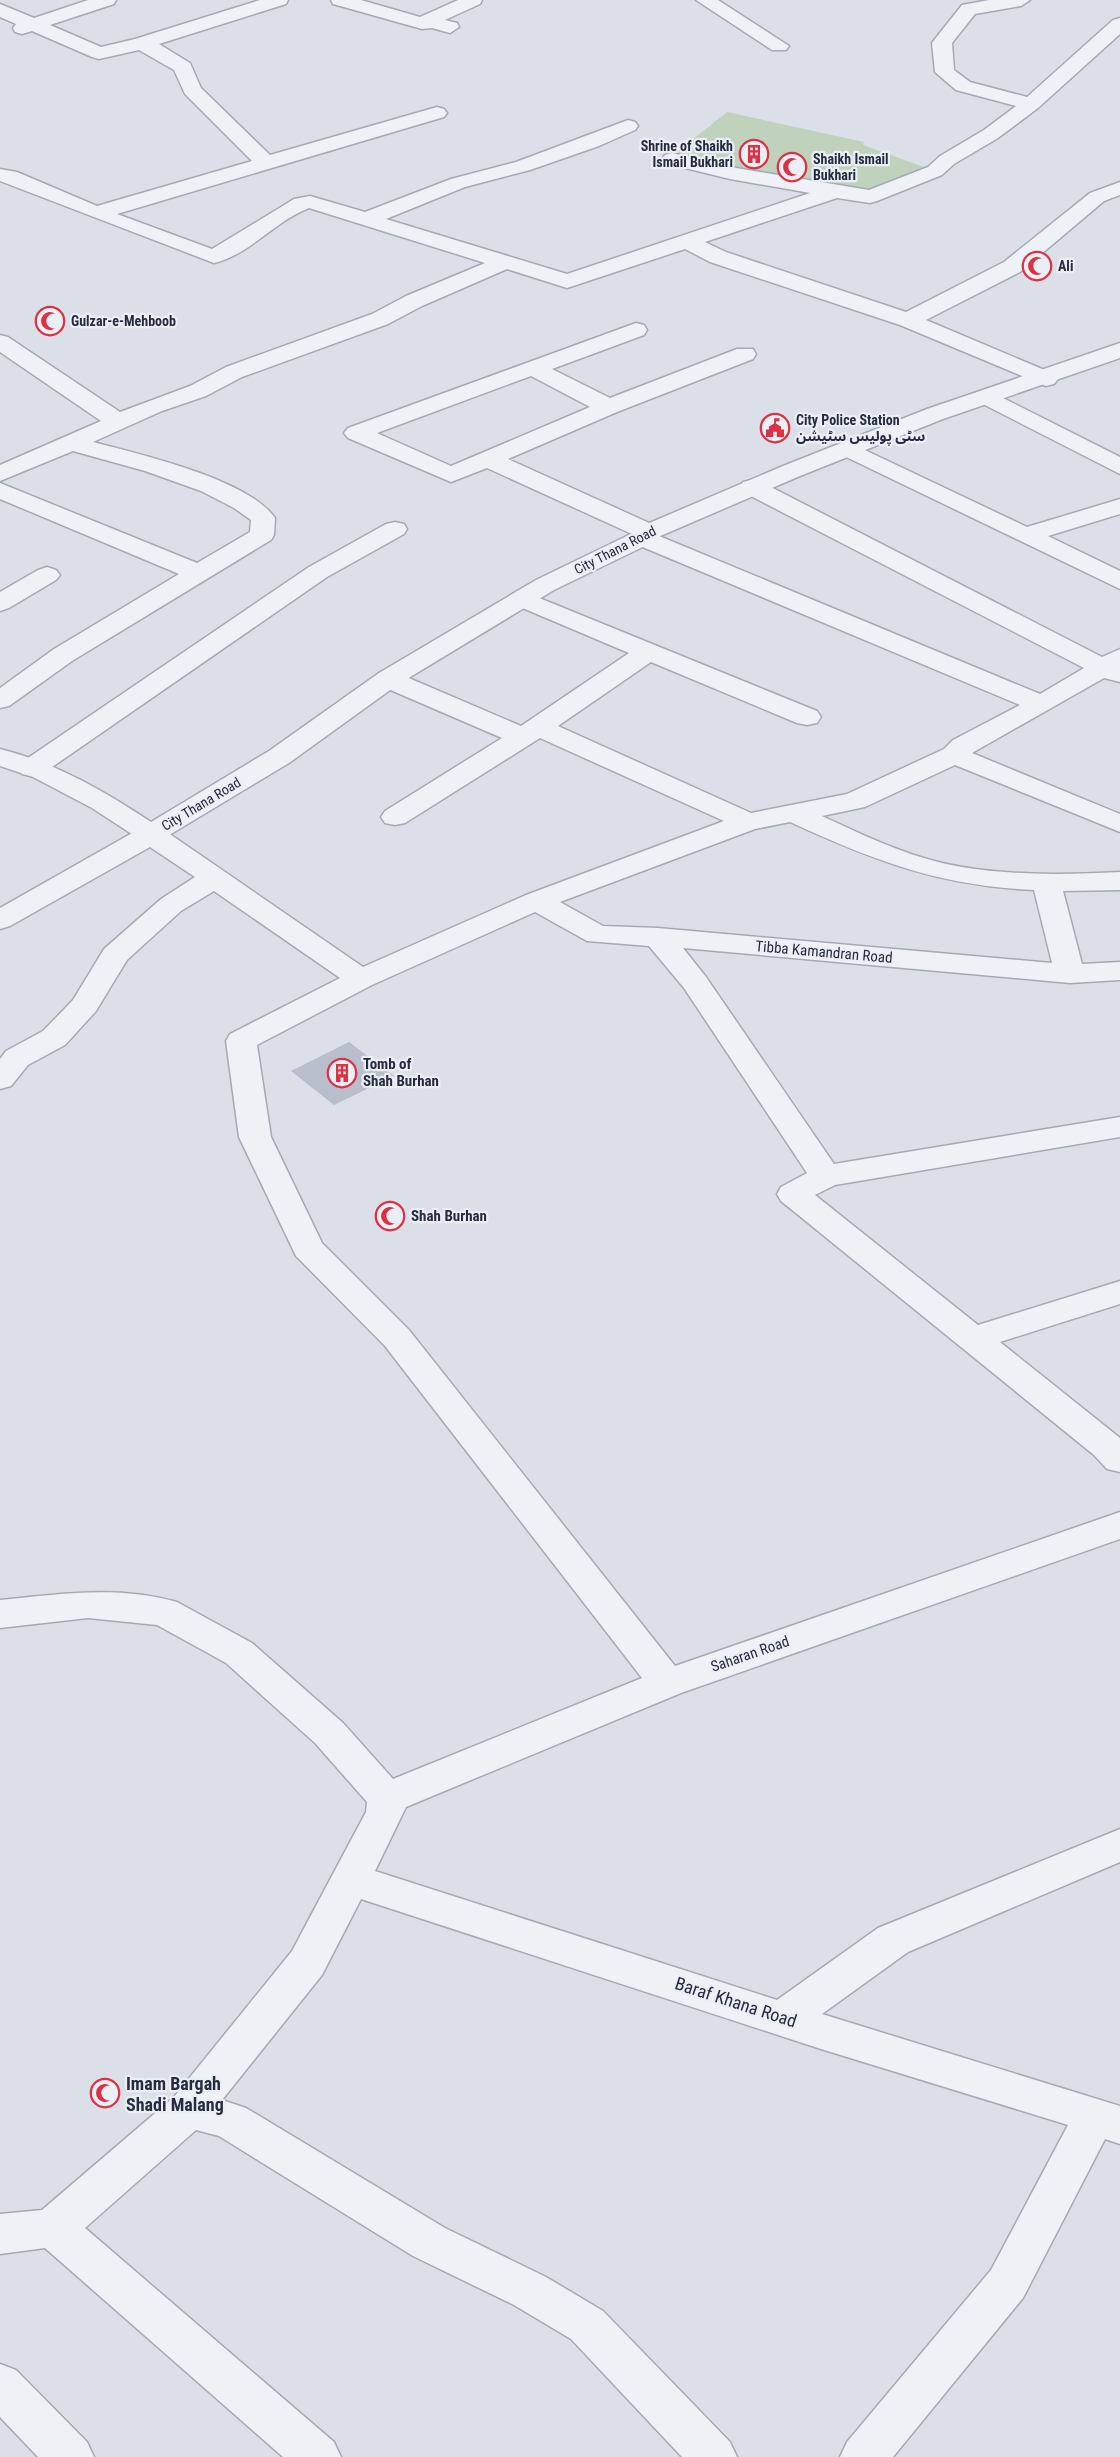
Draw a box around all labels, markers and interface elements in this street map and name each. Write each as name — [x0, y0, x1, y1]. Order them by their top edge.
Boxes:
place label: Shrine of Shaikh Ismail Bukhari — [641, 138, 733, 170]
building icon: Shrine of Shaikh Ismail Bukhari — [738, 138, 770, 170]
mosque icon: Shaikh Ismail Bukhari — [776, 151, 808, 183]
place label: Shaikh Ismail Bukhari — [813, 151, 889, 183]
mosque icon: Ali — [1021, 250, 1053, 282]
place label: Ali — [1058, 258, 1073, 274]
mosque icon: Gulzar-e-Mehboob — [34, 305, 66, 337]
place label: Gulzar-e-Mehboob — [71, 313, 176, 329]
public building icon: City Police Station سٹی پولیس سٹیشن — [759, 412, 791, 444]
place label: City Police Station سٹی پولیس سٹیشن — [796, 412, 925, 446]
street label: City Thana Road — [571, 523, 659, 577]
street label: City Thana Road — [158, 774, 244, 834]
street label: Tibba Kamandran Road — [755, 937, 893, 967]
place label: Tomb of Shah Burhan — [363, 1055, 439, 1090]
building icon: Tomb of Shah Burhan — [326, 1057, 358, 1089]
mosque icon: Shah Burhan — [374, 1200, 406, 1232]
place label: Shah Burhan — [411, 1207, 487, 1225]
street label: Saharan Road — [708, 1632, 792, 1676]
street label: Baraf Khana Road — [672, 1972, 800, 2032]
place label: Imam Bargah Shadi Malang — [126, 2073, 224, 2115]
mosque icon: Imam Bargah Shadi Malang — [89, 2077, 121, 2109]

